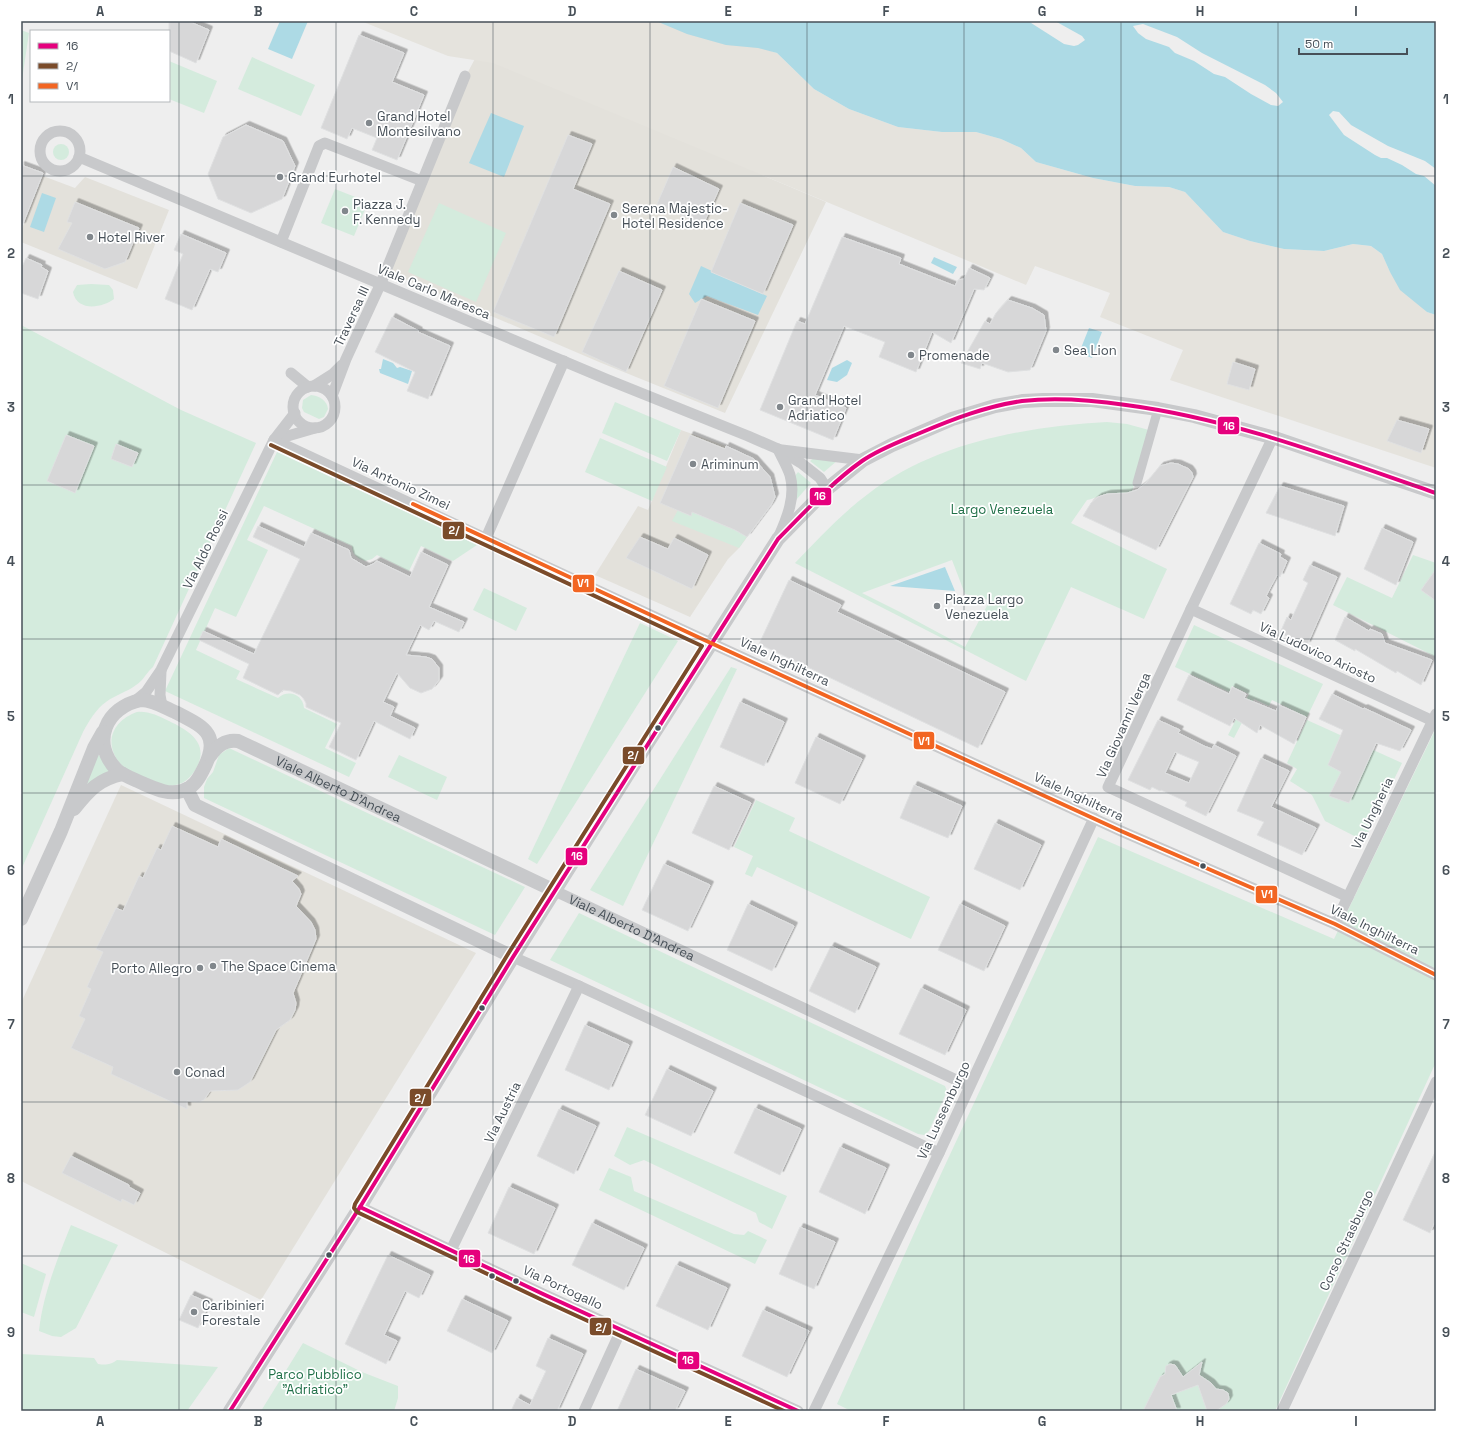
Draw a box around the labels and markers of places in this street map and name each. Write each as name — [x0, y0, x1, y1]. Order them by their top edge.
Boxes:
place label: Grand Hotel Montesilvano — [377, 108, 461, 140]
marker: Grand Hotel Montesilvano — [364, 118, 374, 128]
place label: Grand Eurhotel — [288, 169, 381, 186]
marker: Grand Eurhotel — [275, 172, 285, 182]
place label: Piazza J. F. Kennedy — [353, 196, 421, 228]
place label: Serena Majestic- Hotel Residence — [622, 200, 728, 232]
marker: Piazza J. F. Kennedy — [340, 206, 350, 216]
marker: Serena Majestic- Hotel Residence — [609, 210, 619, 220]
place label: Hotel River — [98, 229, 165, 246]
marker: Hotel River — [85, 232, 95, 242]
place label: Sea Lion — [1064, 342, 1117, 359]
marker: Sea Lion — [1051, 345, 1061, 355]
place label: Promenade — [919, 347, 990, 364]
marker: Promenade — [906, 350, 916, 360]
place label: Grand Hotel Adriatico — [788, 392, 861, 424]
marker: Grand Hotel Adriatico — [775, 402, 785, 412]
place label: Ariminum — [701, 456, 759, 473]
marker: Ariminum — [688, 459, 698, 469]
place label: Piazza Largo Venezuela — [945, 591, 1023, 623]
marker: Piazza Largo Venezuela — [932, 601, 942, 611]
unlabelled marker — [653, 723, 663, 733]
unlabelled marker — [1198, 861, 1208, 871]
place label: The Space Cinema — [221, 958, 336, 975]
place label: Porto Allegro — [111, 960, 192, 977]
marker: The Space Cinema — [208, 961, 218, 971]
marker: Porto Allegro — [195, 963, 205, 973]
unlabelled marker — [477, 1003, 487, 1013]
place label: Conad — [185, 1064, 225, 1081]
marker: Conad — [172, 1067, 182, 1077]
unlabelled marker — [324, 1250, 334, 1260]
unlabelled marker — [487, 1271, 497, 1281]
unlabelled marker — [511, 1276, 521, 1286]
place label: Caribinieri Forestale — [202, 1297, 264, 1329]
marker: Caribinieri Forestale — [189, 1307, 199, 1317]

